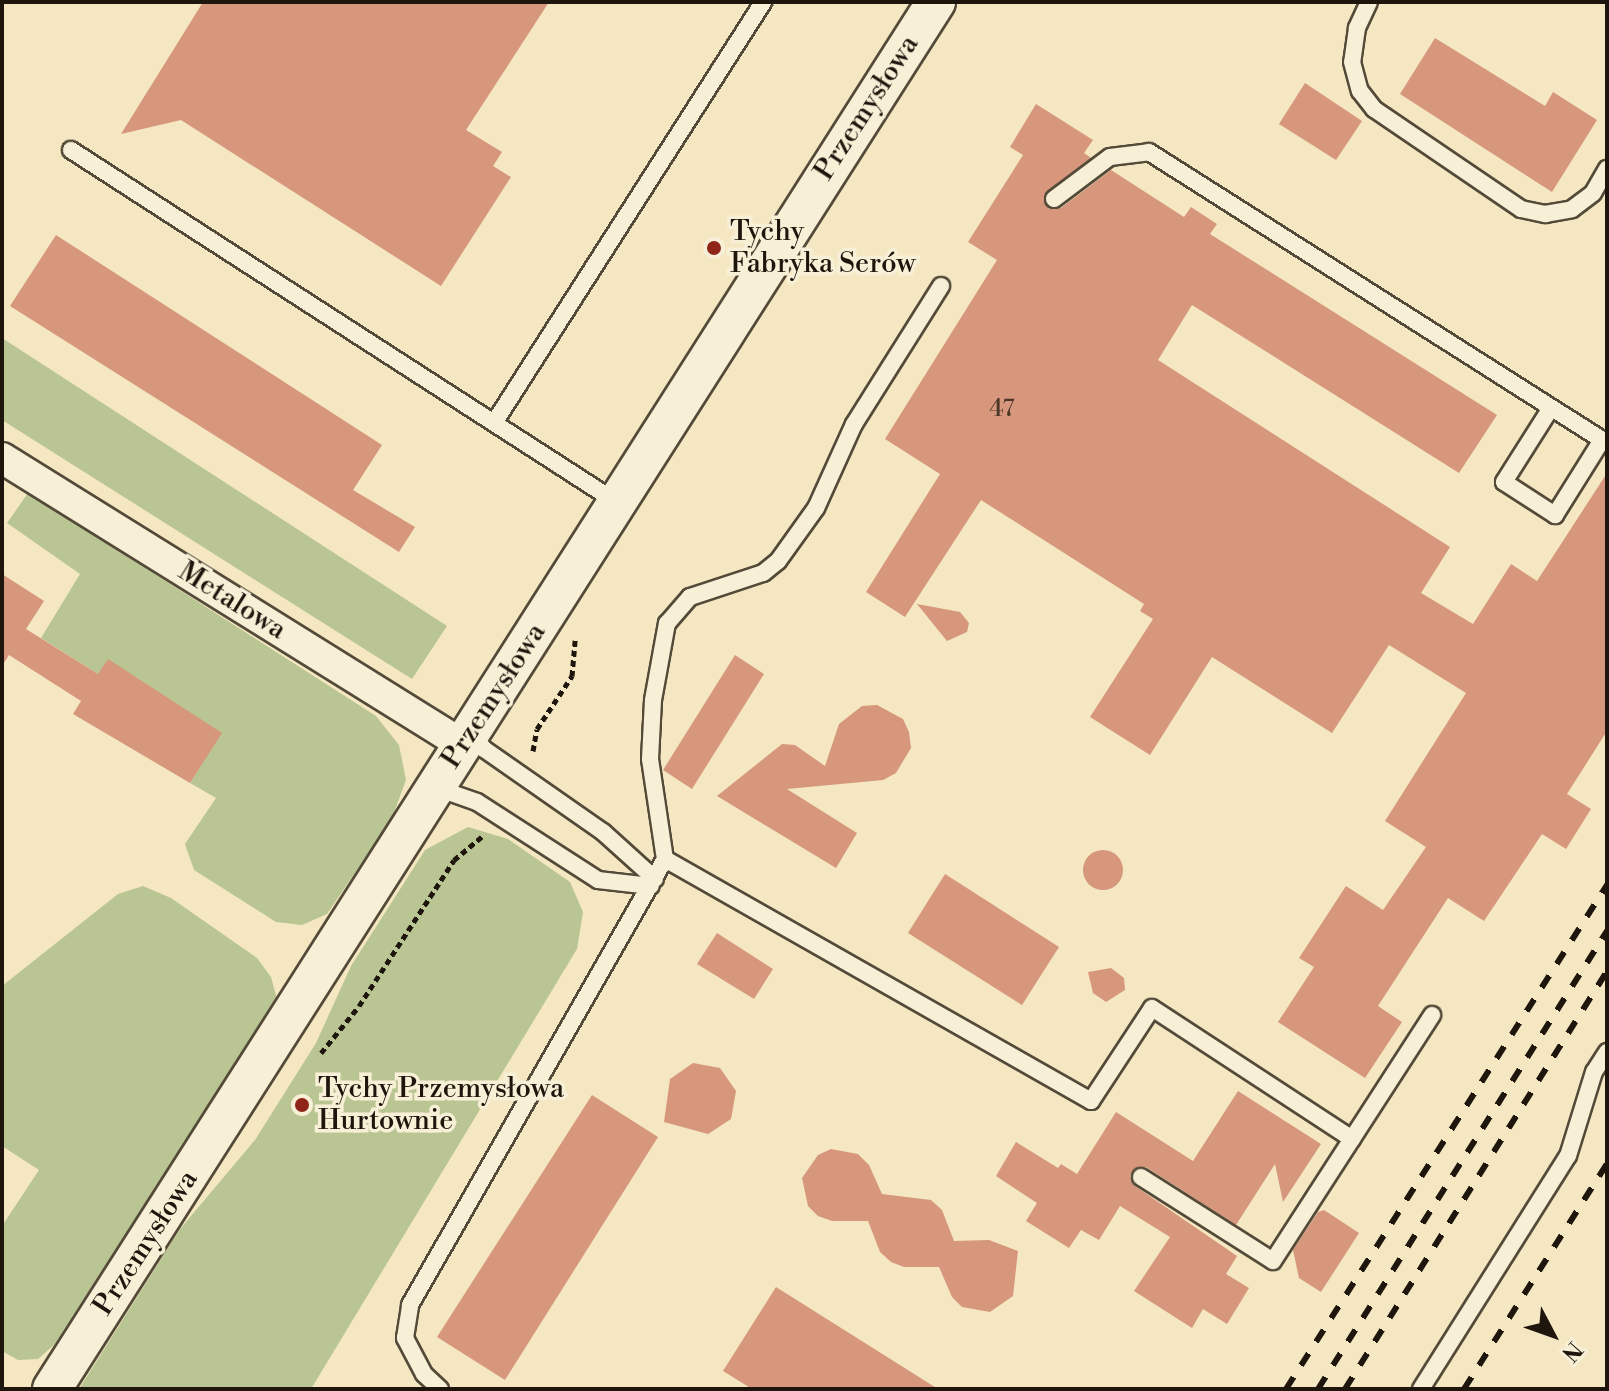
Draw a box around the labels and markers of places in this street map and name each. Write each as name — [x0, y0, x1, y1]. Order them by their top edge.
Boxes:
place label: Tychy Fabryka Serów — [730, 215, 915, 281]
marker: Tychy Fabryka Serów — [705, 239, 723, 257]
place label: Tychy Przemysłowa Hurtownie — [318, 1072, 564, 1138]
marker: Tychy Przemysłowa Hurtownie — [293, 1096, 311, 1114]

